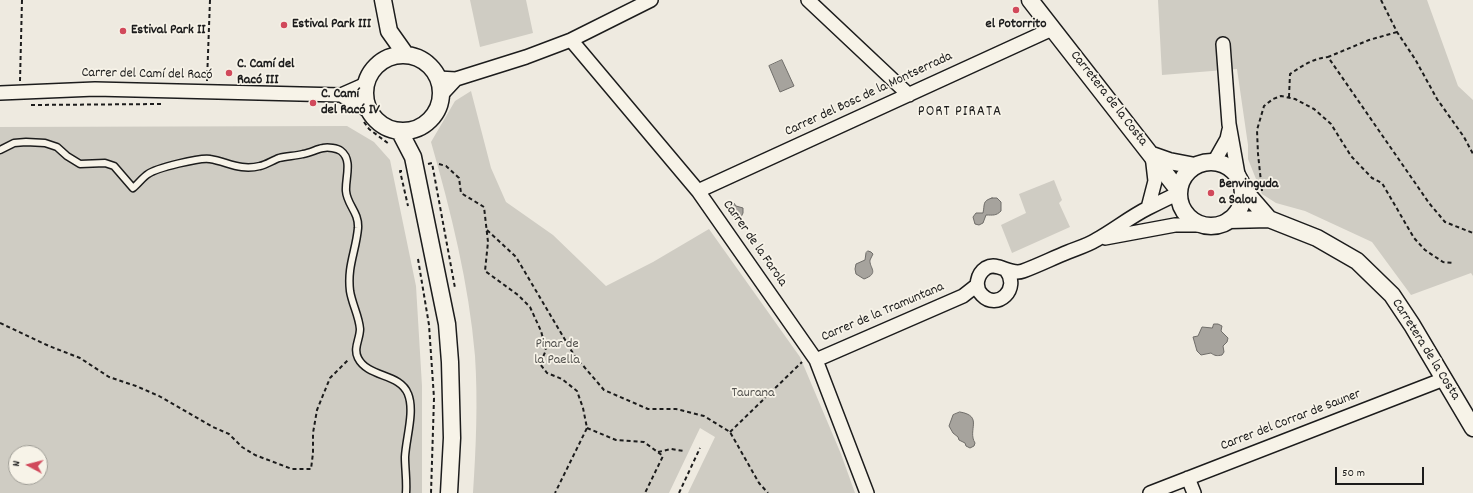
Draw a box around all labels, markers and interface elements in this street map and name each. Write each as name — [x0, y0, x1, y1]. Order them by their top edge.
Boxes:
marker: el Potorrito — [1011, 5, 1021, 15]
place label: Estival Park III — [292, 17, 371, 33]
place label: el Potorrito — [985, 17, 1047, 33]
marker: Estival Park III — [279, 20, 289, 30]
place label: Estival Park II — [131, 23, 206, 39]
marker: Estival Park II — [118, 26, 128, 36]
street label: Carretera de la Costa — [1066, 48, 1150, 150]
street label: Carrer del Bosc de la Montserrada — [783, 49, 955, 141]
place label: C. Camí del Racó III — [237, 57, 294, 90]
street label: Carrer del Camí del Racó — [81, 65, 213, 85]
marker: C. Camí del Racó III — [224, 68, 234, 78]
place label: C. Camí del Racó IV — [321, 87, 380, 120]
marker: C. Camí del Racó IV — [308, 98, 318, 108]
district label: PORT PIRATA — [918, 104, 1002, 122]
place label: Benvinguda a Salou — [1219, 177, 1278, 210]
marker: Benvinguda a Salou — [1206, 188, 1216, 198]
street label: Carrer de la Farola — [718, 198, 790, 290]
street label: Carrer de la Tramuntana — [819, 280, 947, 346]
street label: Carretera de la Costa — [1387, 296, 1463, 404]
park label: Pinar de la Paella — [534, 337, 580, 370]
park label: Taurana — [732, 386, 774, 402]
street label: Carrer del Corrar de Sauner — [1219, 387, 1363, 455]
north arrow — [8, 445, 48, 485]
scale bar — [1337, 459, 1426, 485]
text: N — [9, 460, 25, 467]
text: 50 m — [1342, 465, 1365, 482]

